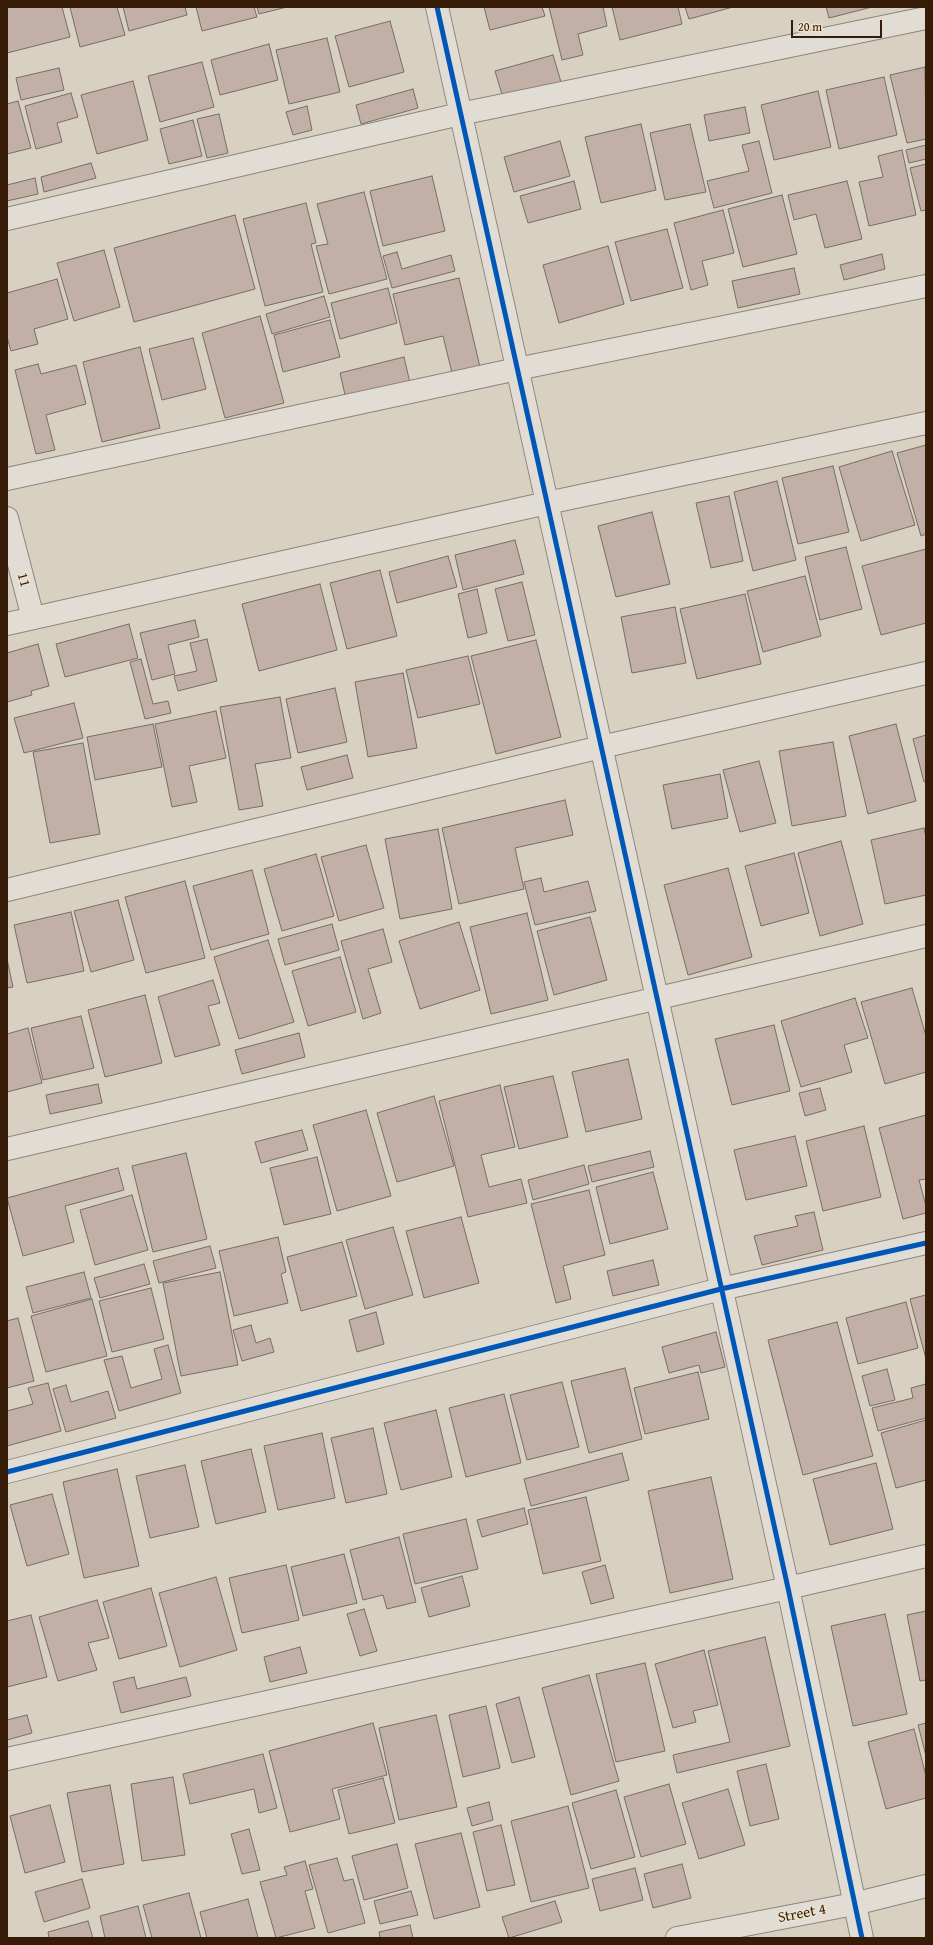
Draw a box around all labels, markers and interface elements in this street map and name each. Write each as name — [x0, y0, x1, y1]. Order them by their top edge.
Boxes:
scale bar — [793, 12, 884, 38]
text: 20 m — [798, 18, 822, 35]
street label: 11 — [12, 571, 34, 589]
street label: Street 4 — [776, 1901, 828, 1927]

